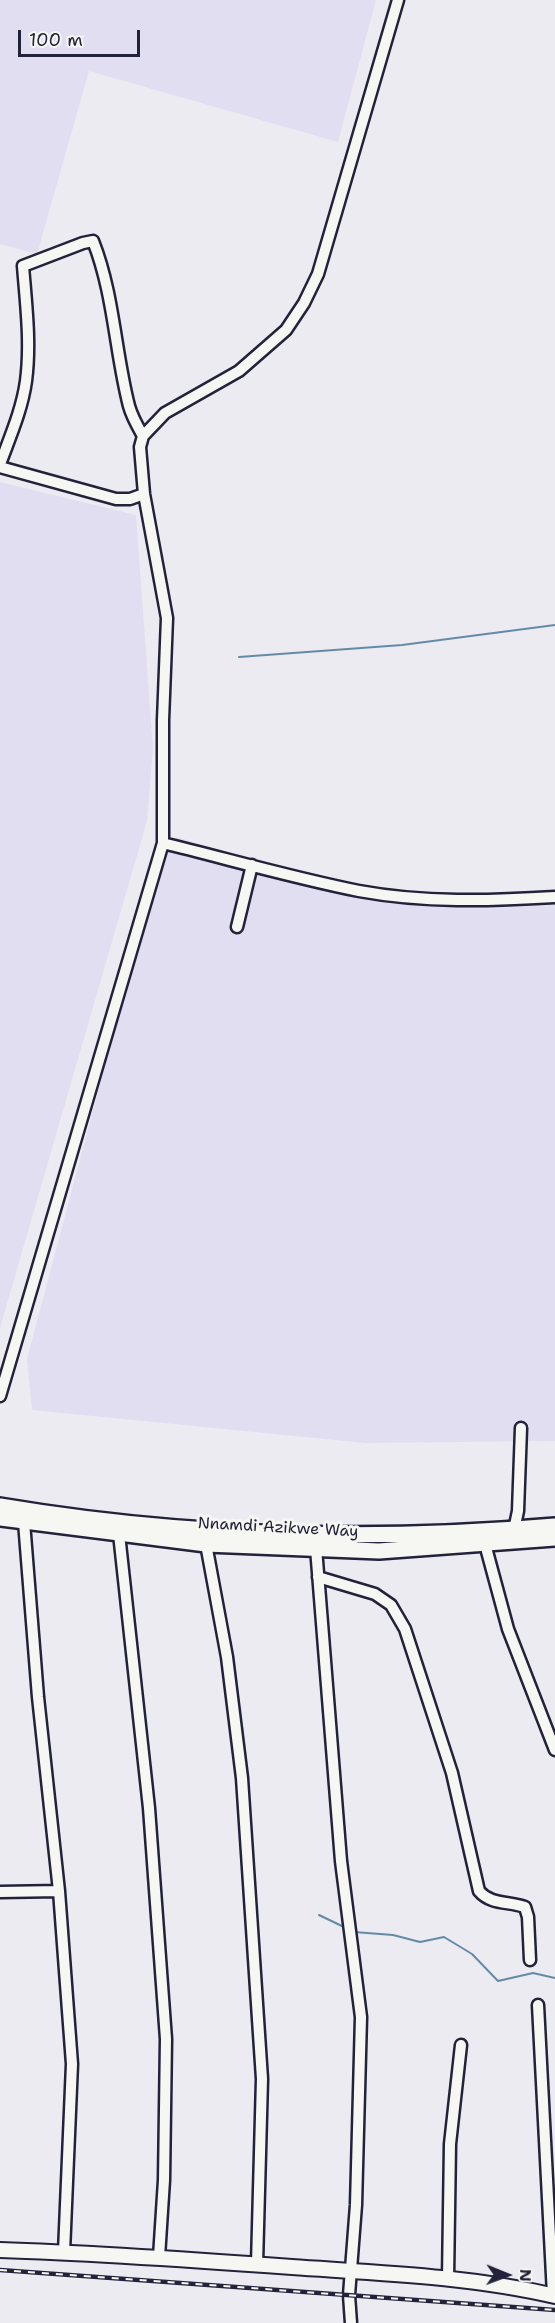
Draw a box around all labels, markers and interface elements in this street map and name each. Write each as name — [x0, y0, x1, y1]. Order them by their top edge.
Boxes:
scale bar — [21, 18, 142, 56]
text: 100 m — [29, 28, 83, 52]
street label: Nnamdi Azikwe Way — [197, 1514, 359, 1542]
north arrow — [477, 2245, 537, 2305]
text: N — [515, 2269, 536, 2282]

